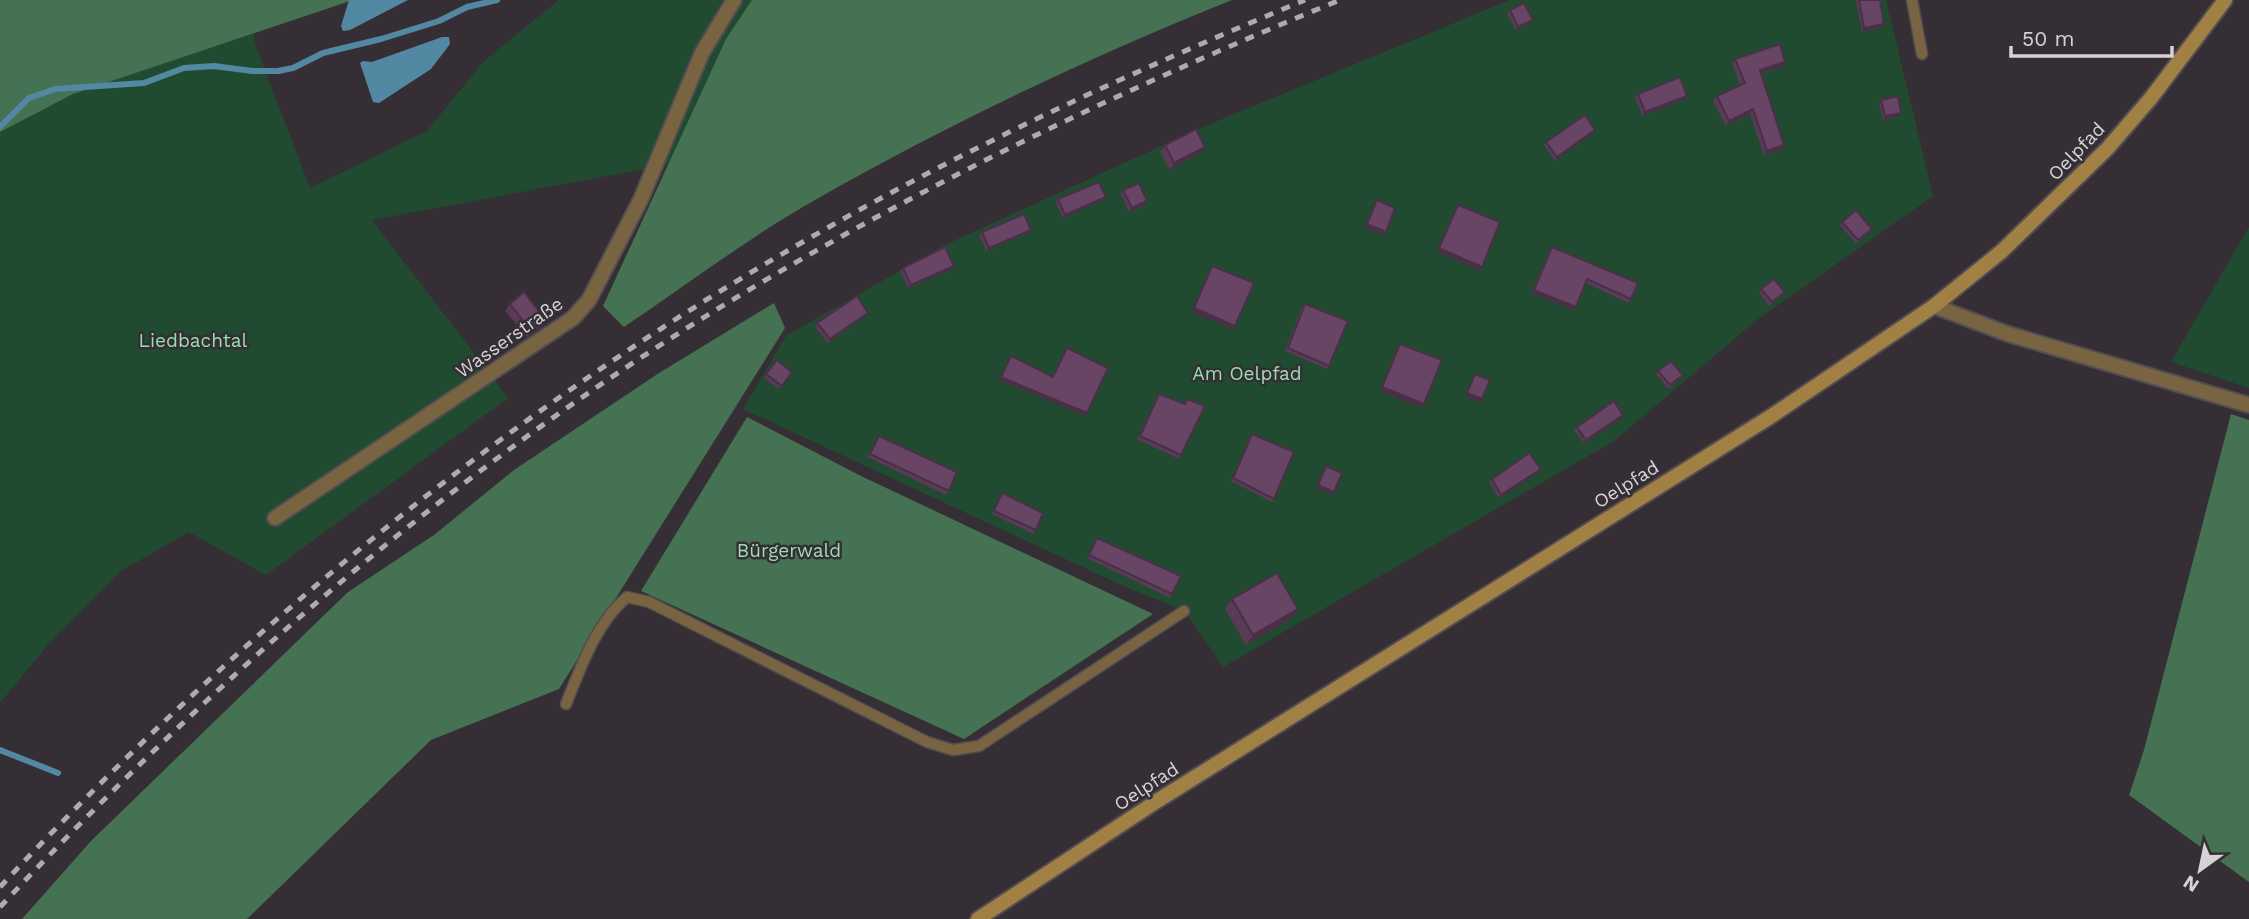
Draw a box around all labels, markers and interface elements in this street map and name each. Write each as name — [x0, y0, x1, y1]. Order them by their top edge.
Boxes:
scale bar — [2011, 14, 2172, 58]
text: 50 m — [2022, 26, 2074, 51]
street label: Oelpfad — [2043, 117, 2110, 185]
street label: Wasserstraße — [451, 292, 567, 383]
park label: Liedbachtal — [139, 329, 248, 352]
park label: Am Oelpfad — [1192, 362, 1302, 385]
street label: Oelpfad — [1590, 456, 1663, 513]
park label: Bürgerwald — [737, 539, 841, 562]
street label: Oelpfad — [1110, 757, 1183, 816]
north arrow — [2165, 835, 2235, 905]
text: N — [2179, 870, 2203, 897]

